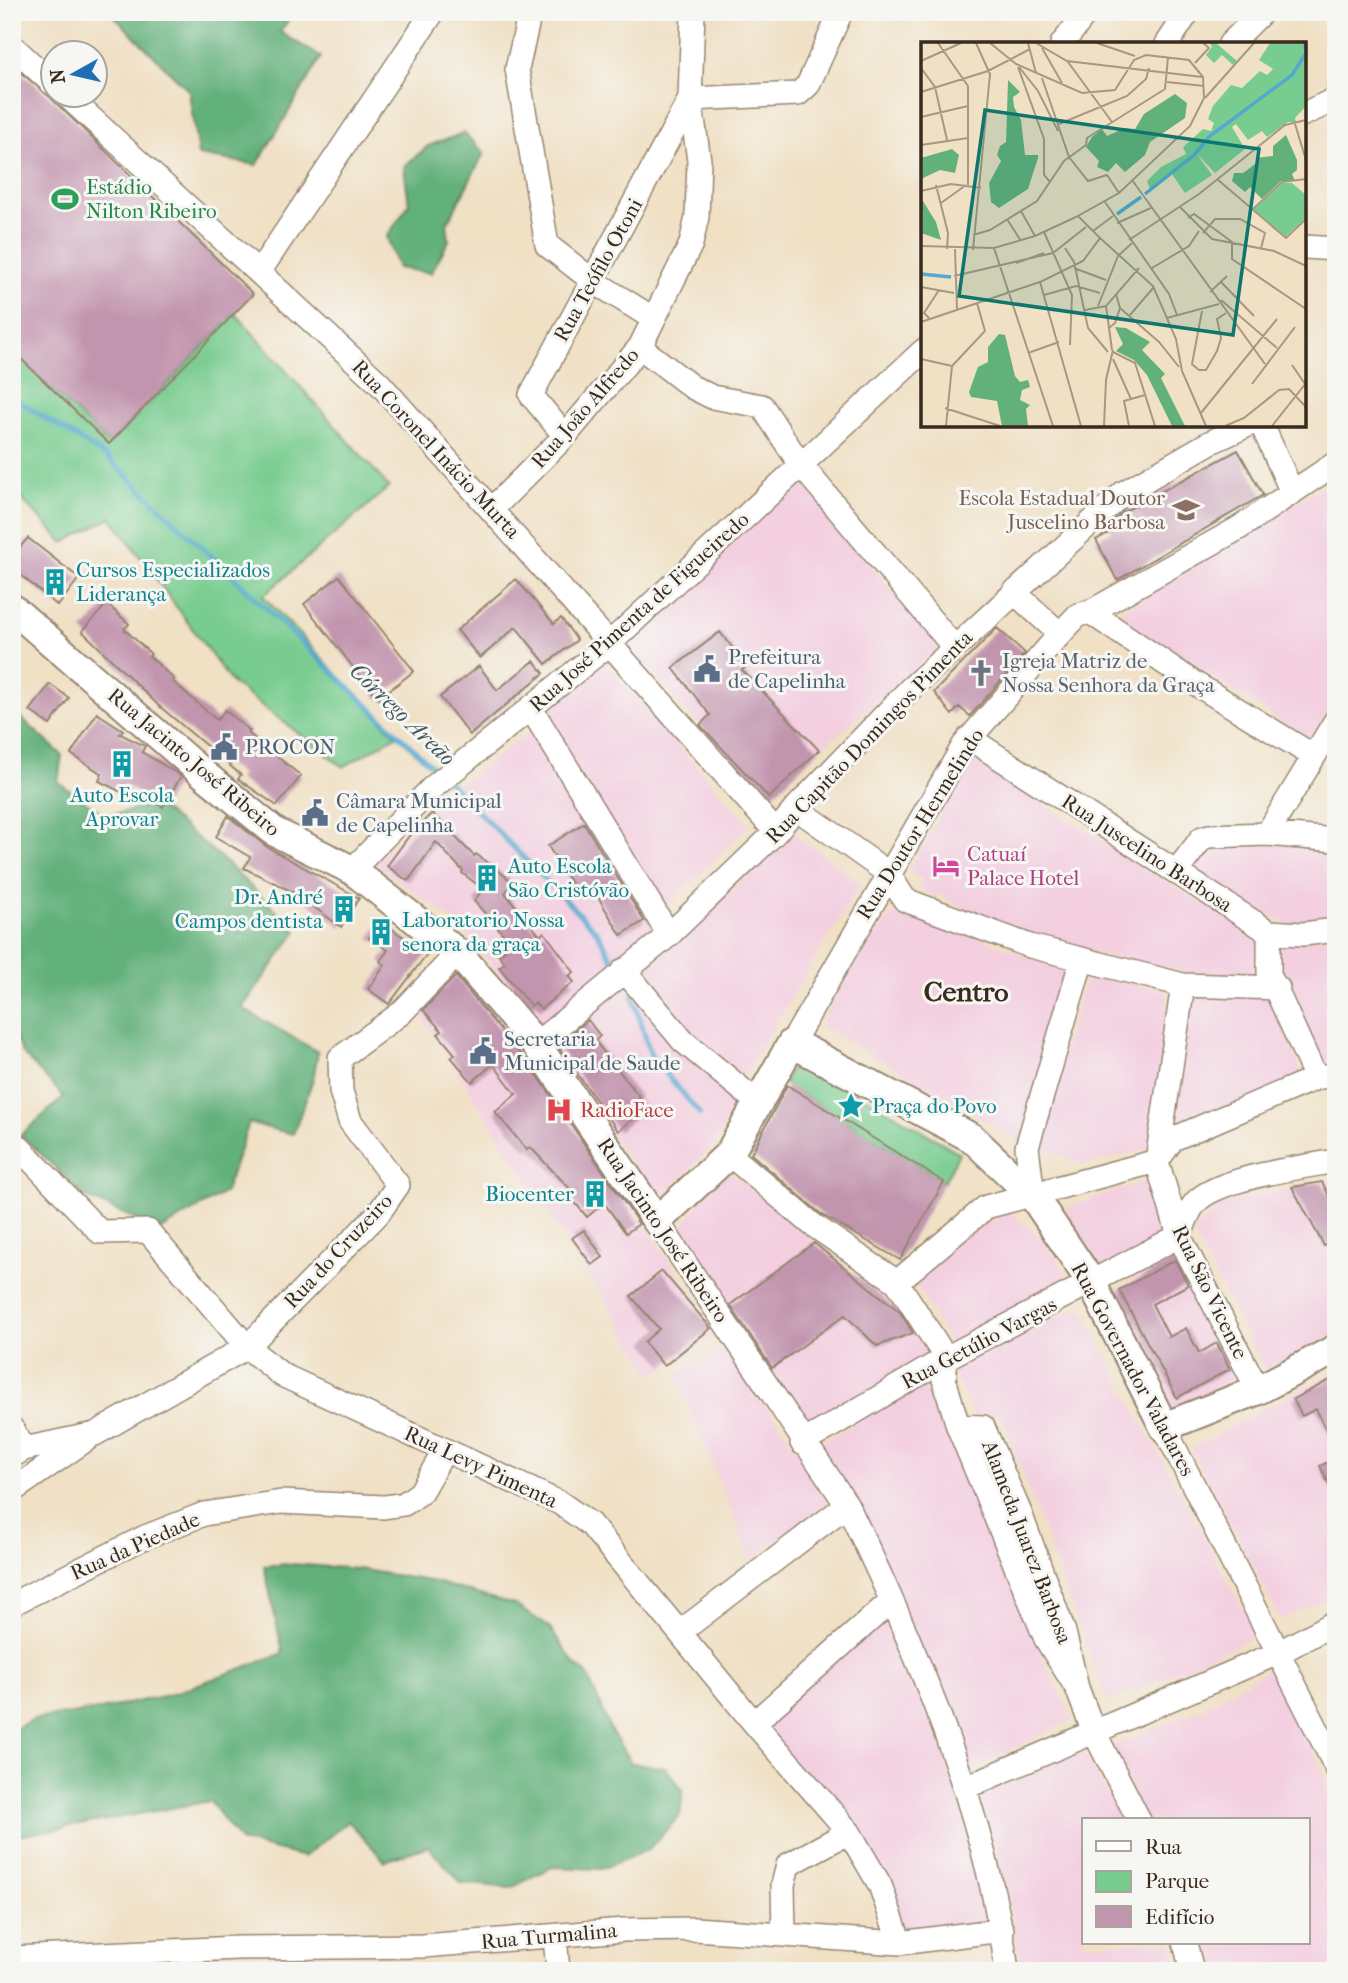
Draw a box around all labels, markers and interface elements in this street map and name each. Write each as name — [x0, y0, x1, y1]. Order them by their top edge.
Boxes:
north arrow — [38, 38, 108, 108]
inset map — [921, 42, 1306, 427]
text: N — [46, 67, 70, 85]
place label: Estádio Nilton Ribeiro — [86, 175, 217, 223]
sports icon: Estádio Nilton Ribeiro — [50, 184, 80, 214]
street label: Rua Teófilo Otoni — [549, 194, 647, 346]
street label: Rua João Alfredo — [526, 343, 644, 473]
street label: Rua Coronel Inácio Murta — [347, 355, 525, 543]
place label: Escola Estadual Doutor Juscelino Barbosa — [958, 486, 1165, 534]
school or university icon: Escola Estadual Doutor Juscelino Barbosa — [1171, 495, 1201, 525]
street label: Rua José Pimenta de Figueiredo — [524, 507, 754, 717]
place label: Cursos Especializados Liderança — [76, 558, 270, 606]
building icon: Cursos Especializados Liderança — [40, 567, 70, 597]
street label: Rua Capitão Domingos Pimenta — [761, 625, 977, 849]
place label: Prefeitura de Capelinha — [728, 645, 846, 693]
place label: Igreja Matriz de Nossa Senhora da Graça — [1002, 649, 1215, 697]
public building icon: Prefeitura de Capelinha — [692, 654, 722, 684]
water label: Córrego Areão — [344, 657, 461, 771]
church icon: Igreja Matriz de Nossa Senhora da Graça — [966, 658, 996, 688]
street label: Rua Jacinto José Ribeiro — [103, 683, 285, 841]
street label: Rua Doutor Hermelindo — [851, 724, 989, 924]
public building icon: PROCON — [209, 732, 239, 762]
place label: PROCON — [245, 735, 335, 759]
building icon: Auto Escola Aprovar — [107, 749, 137, 779]
place label: Auto Escola Aprovar — [69, 783, 174, 831]
place label: Câmara Municipal de Capelinha — [336, 789, 502, 837]
street label: Rua Juscelino Barbosa — [1057, 789, 1237, 917]
public building icon: Câmara Municipal de Capelinha — [300, 798, 330, 828]
place label: Catuaí Palace Hotel — [967, 842, 1080, 890]
hotel icon: Catuaí Palace Hotel — [931, 851, 961, 881]
place label: Auto Escola São Cristóvão — [507, 854, 629, 902]
building icon: Auto Escola São Cristóvão — [472, 863, 502, 893]
place label: Dr. André Campos dentista — [175, 885, 323, 933]
building icon: Dr. André Campos dentista — [329, 894, 359, 924]
place label: Laboratorio Nossa senora da graça — [402, 908, 564, 956]
building icon: Laboratorio Nossa senora da graça — [366, 917, 396, 947]
district label: Centro — [924, 975, 1008, 1008]
place label: Secretaria Municipal de Saude — [504, 1027, 680, 1075]
public building icon: Secretaria Municipal de Saude — [468, 1036, 498, 1066]
place icon: Praça do Povo — [836, 1091, 866, 1121]
place label: Praça do Povo — [872, 1094, 997, 1118]
hospital icon: RadioFace — [544, 1095, 574, 1125]
place label: RadioFace — [580, 1098, 674, 1122]
street label: Rua Jacinto José Ribeiro — [592, 1133, 734, 1327]
building icon: Biocenter — [580, 1179, 610, 1209]
place label: Biocenter — [485, 1182, 574, 1206]
street label: Rua do Cruzeiro — [279, 1189, 397, 1313]
street label: Rua São Vicente — [1167, 1221, 1253, 1363]
street label: Rua Governador Valadares — [1066, 1258, 1200, 1480]
street label: Rua Getúlio Vargas — [897, 1292, 1061, 1394]
street label: Rua Levy Pimenta — [401, 1421, 562, 1513]
street label: Alameda Juarez Barbosa — [977, 1436, 1077, 1647]
street label: Rua da Piedade — [67, 1507, 203, 1585]
legend — [1082, 1818, 1310, 1944]
text: Rua — [1145, 1835, 1182, 1859]
text: Parque — [1145, 1869, 1209, 1893]
text: Edifício — [1145, 1905, 1214, 1929]
street label: Rua Turmalina — [480, 1918, 618, 1954]

